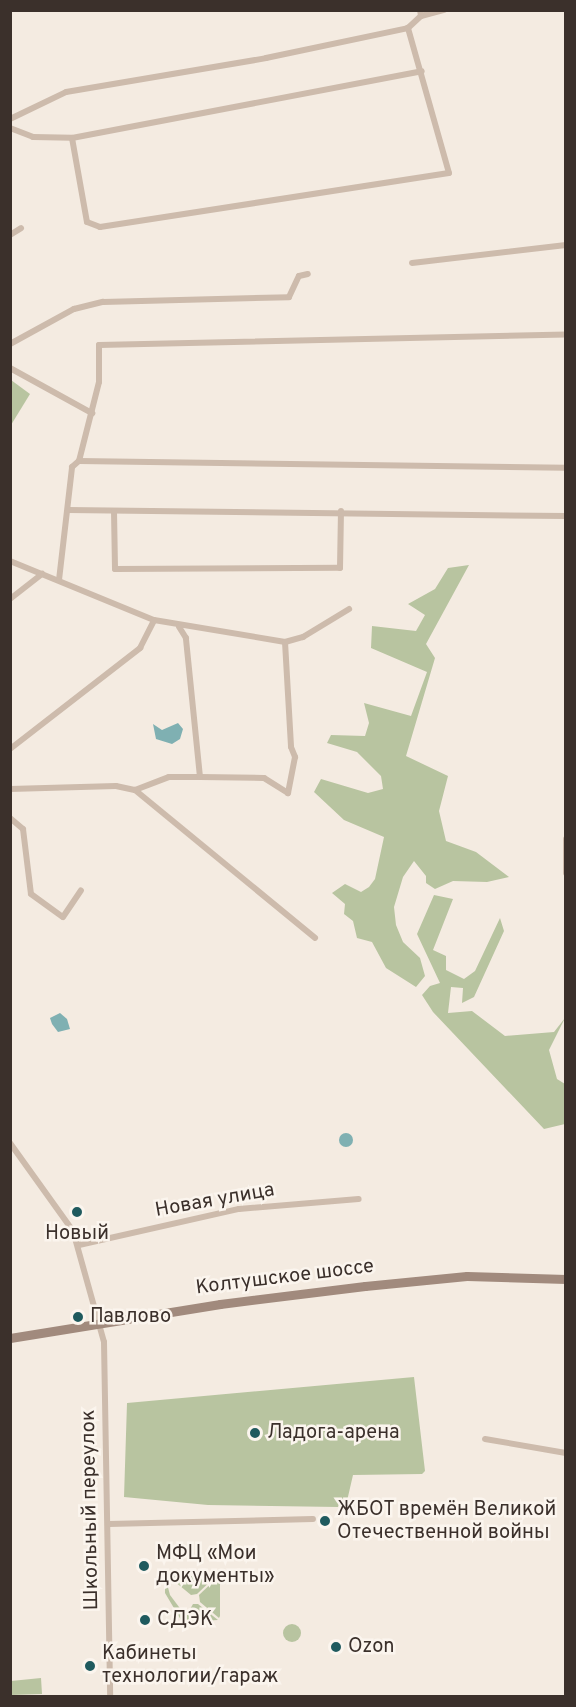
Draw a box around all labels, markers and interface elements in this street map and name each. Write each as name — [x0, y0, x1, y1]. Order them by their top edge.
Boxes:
street label: Новая улица — [154, 1179, 276, 1223]
marker: Новый — [70, 1205, 84, 1219]
place label: Новый — [45, 1222, 109, 1246]
street label: Колтушское шоссе — [195, 1255, 375, 1301]
place label: Павлово — [90, 1305, 171, 1329]
marker: Павлово — [71, 1310, 85, 1324]
street label: Школьный переулок — [77, 1410, 105, 1610]
place label: Ладога-арена — [267, 1421, 400, 1445]
marker: Ладога-арена — [248, 1426, 262, 1440]
place label: ЖБОТ времён Великой Отечественной войны — [337, 1498, 557, 1545]
marker: ЖБОТ времён Великой Отечественной войны — [318, 1514, 332, 1528]
place label: МФЦ «Мои документы» — [156, 1542, 274, 1589]
marker: МФЦ «Мои документы» — [137, 1559, 151, 1573]
place label: СДЭК — [157, 1608, 213, 1632]
marker: СДЭК — [138, 1613, 152, 1627]
place label: Ozon — [348, 1635, 394, 1659]
marker: Ozon — [329, 1640, 343, 1654]
place label: Кабинеты технологии/гараж — [102, 1642, 278, 1689]
marker: Кабинеты технологии/гараж — [83, 1659, 97, 1673]

